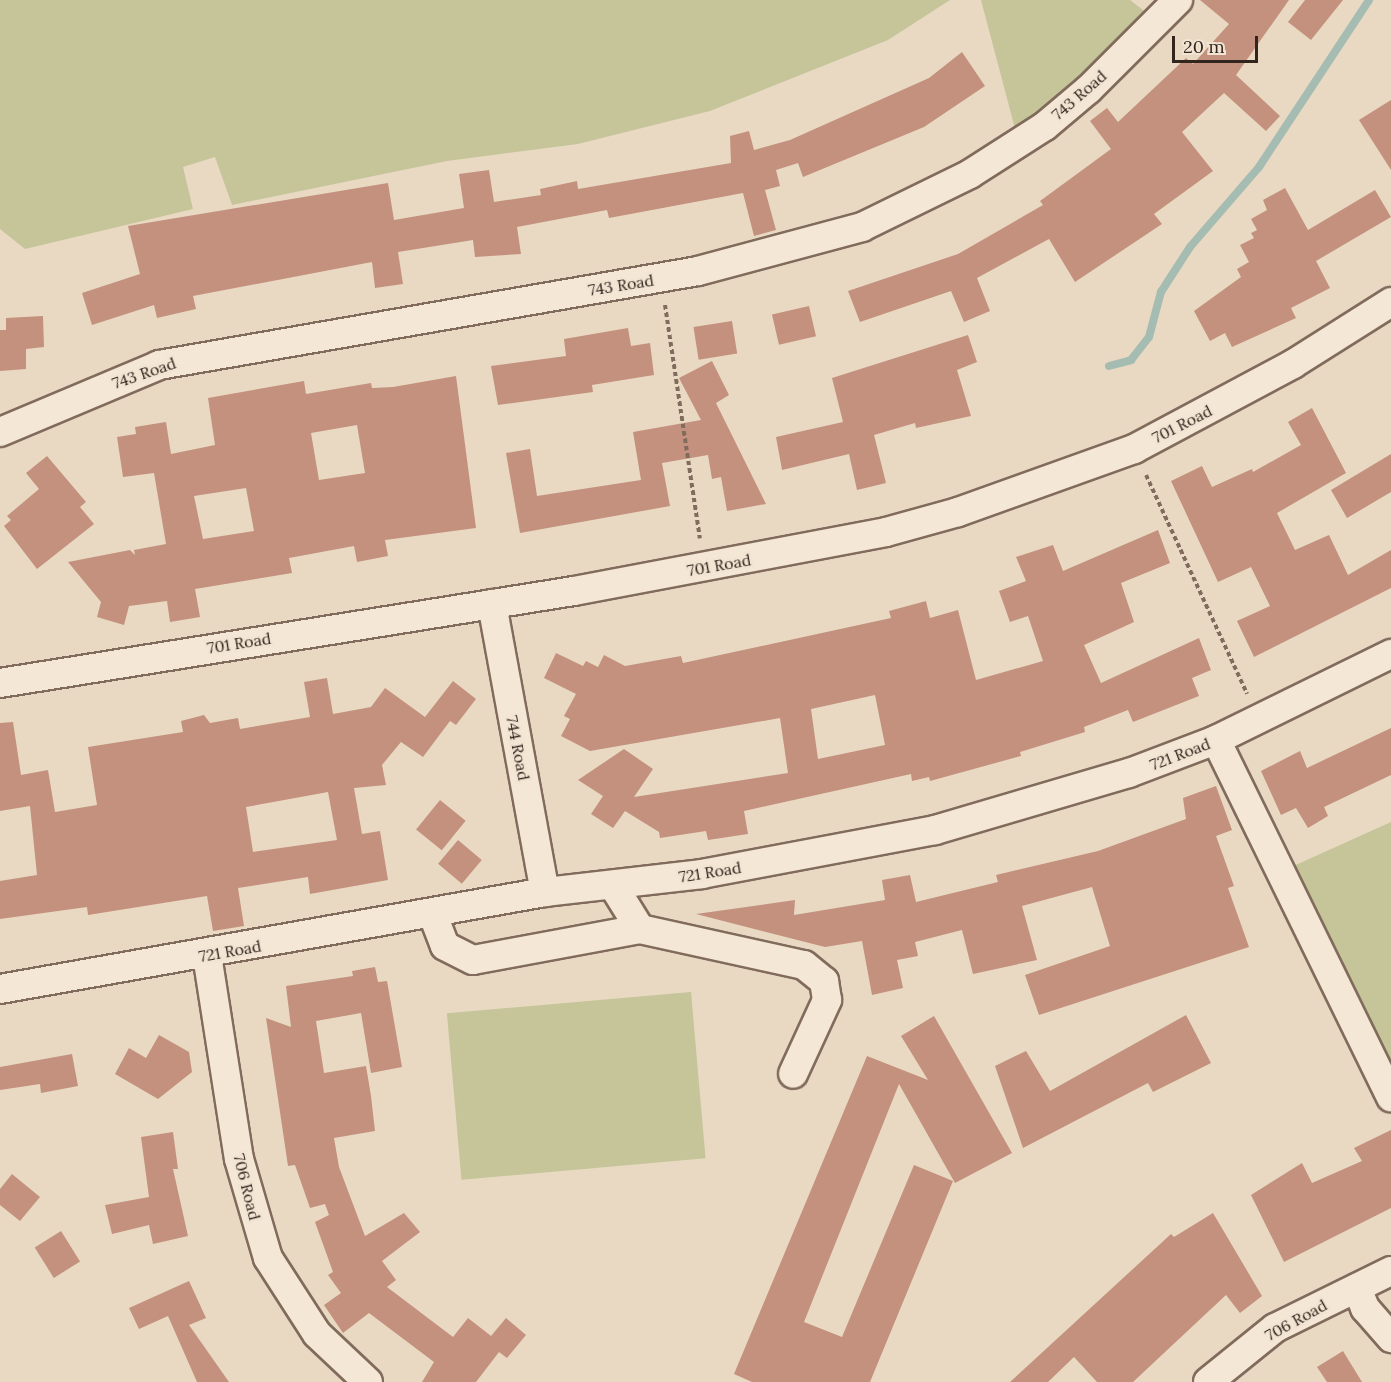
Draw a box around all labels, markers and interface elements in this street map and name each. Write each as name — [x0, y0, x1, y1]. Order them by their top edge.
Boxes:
scale bar — [1175, 24, 1260, 62]
text: 20 m — [1183, 35, 1225, 58]
street label: 743 Road — [1048, 66, 1110, 124]
street label: 743 Road — [587, 270, 655, 300]
street label: 743 Road — [110, 353, 178, 393]
street label: 701 Road — [1149, 401, 1215, 447]
street label: 701 Road — [686, 550, 752, 580]
street label: 701 Road — [206, 628, 272, 658]
street label: 744 Road — [502, 714, 534, 782]
street label: 721 Road — [1147, 734, 1213, 774]
street label: 721 Road — [677, 858, 743, 886]
street label: 721 Road — [197, 936, 263, 966]
street label: 706 Road — [229, 1152, 265, 1222]
street label: 706 Road — [1262, 1295, 1330, 1345]

